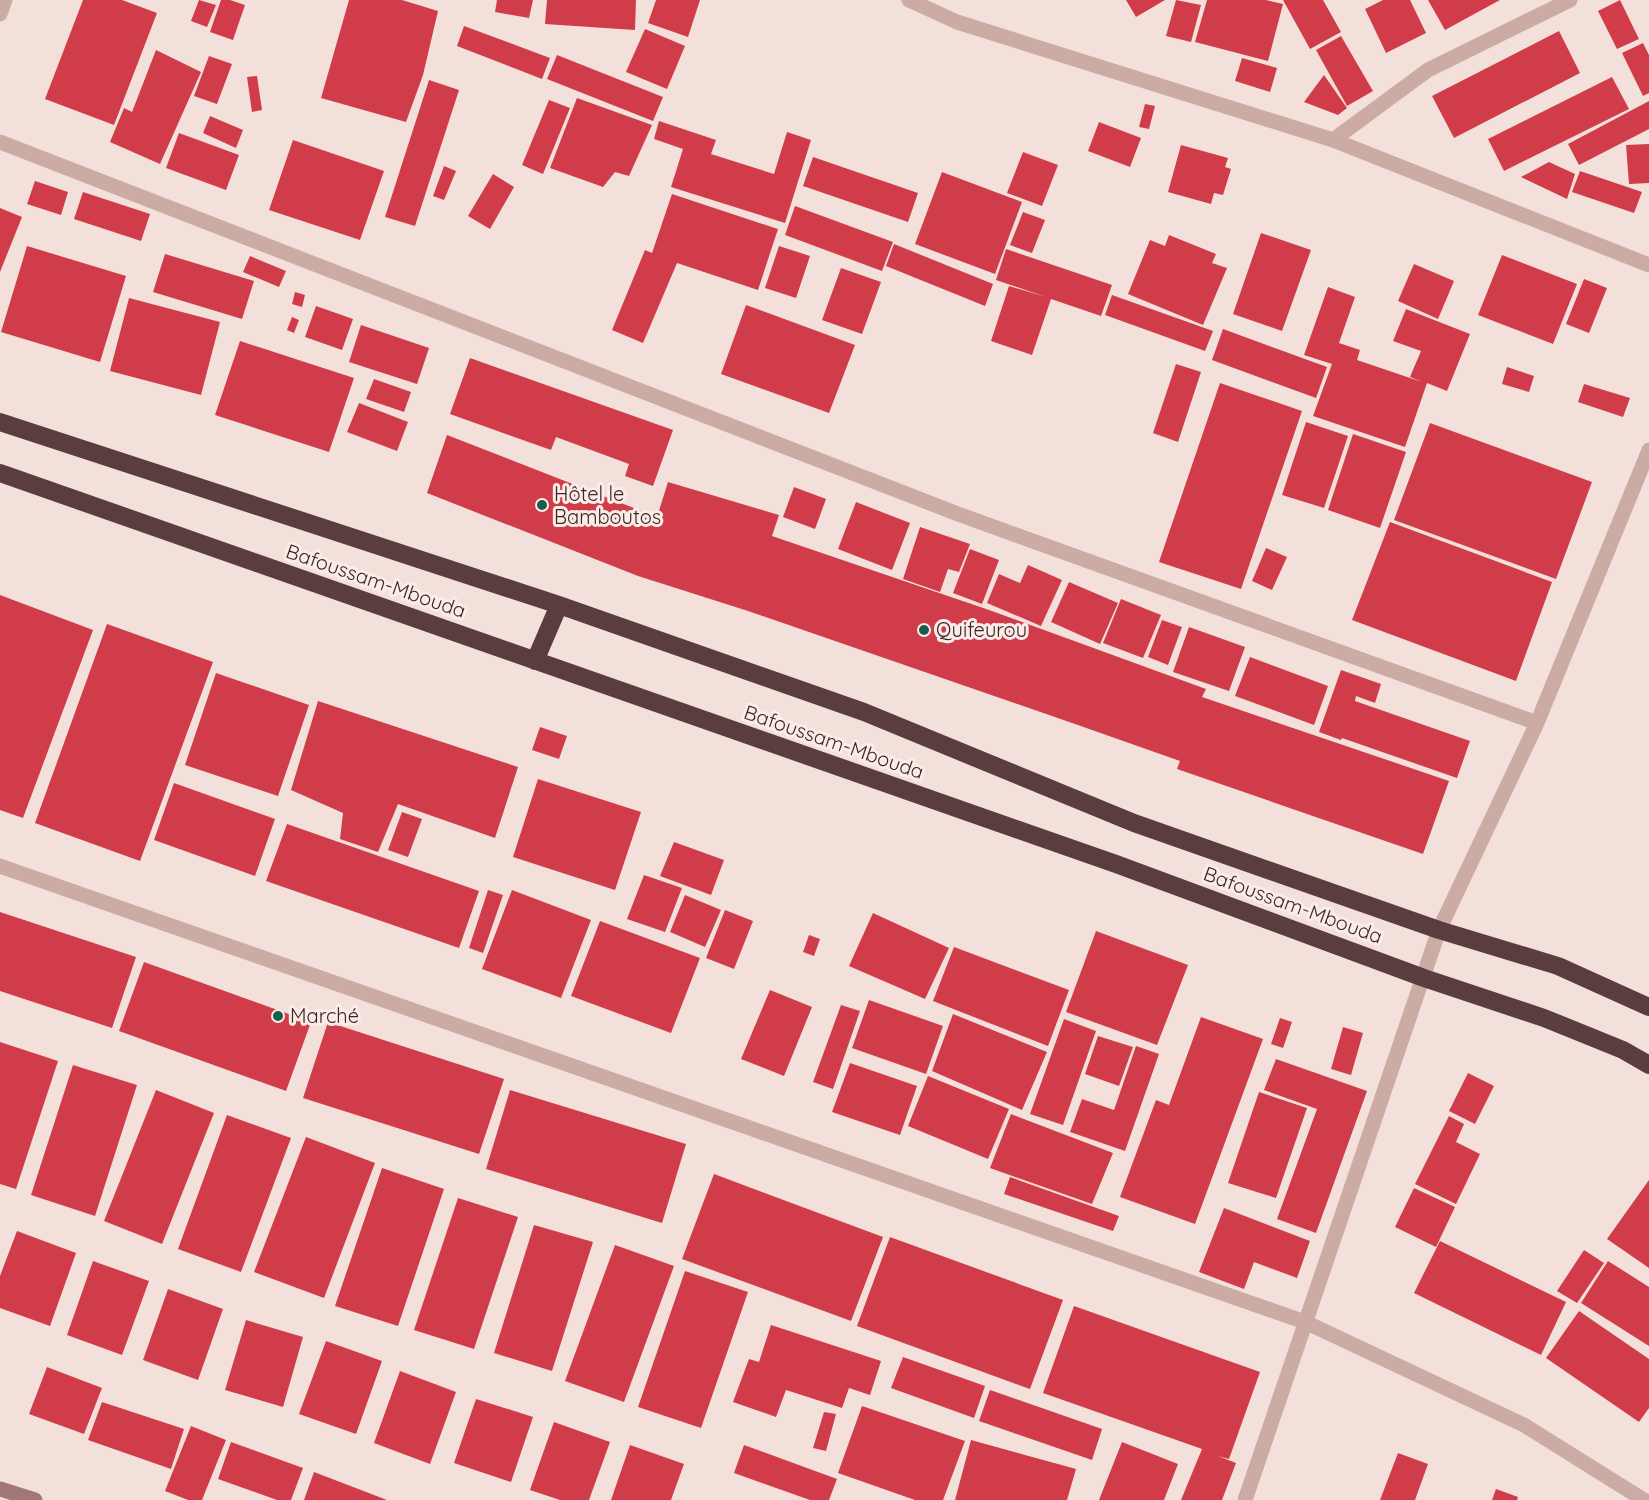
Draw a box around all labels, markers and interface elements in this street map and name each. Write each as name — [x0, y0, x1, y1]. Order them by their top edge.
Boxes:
place label: Hôtel le Bamboutos — [554, 481, 661, 529]
marker: Hôtel le Bamboutos — [535, 498, 549, 512]
street label: Bafoussam-Mbouda — [283, 538, 469, 623]
place label: Quifeurou — [936, 617, 1027, 642]
marker: Quifeurou — [917, 623, 931, 637]
street label: Bafoussam-Mbouda — [741, 699, 927, 784]
street label: Bafoussam-Mbouda — [1200, 861, 1386, 949]
place label: Marché — [290, 1003, 359, 1028]
marker: Marché — [271, 1009, 285, 1023]

